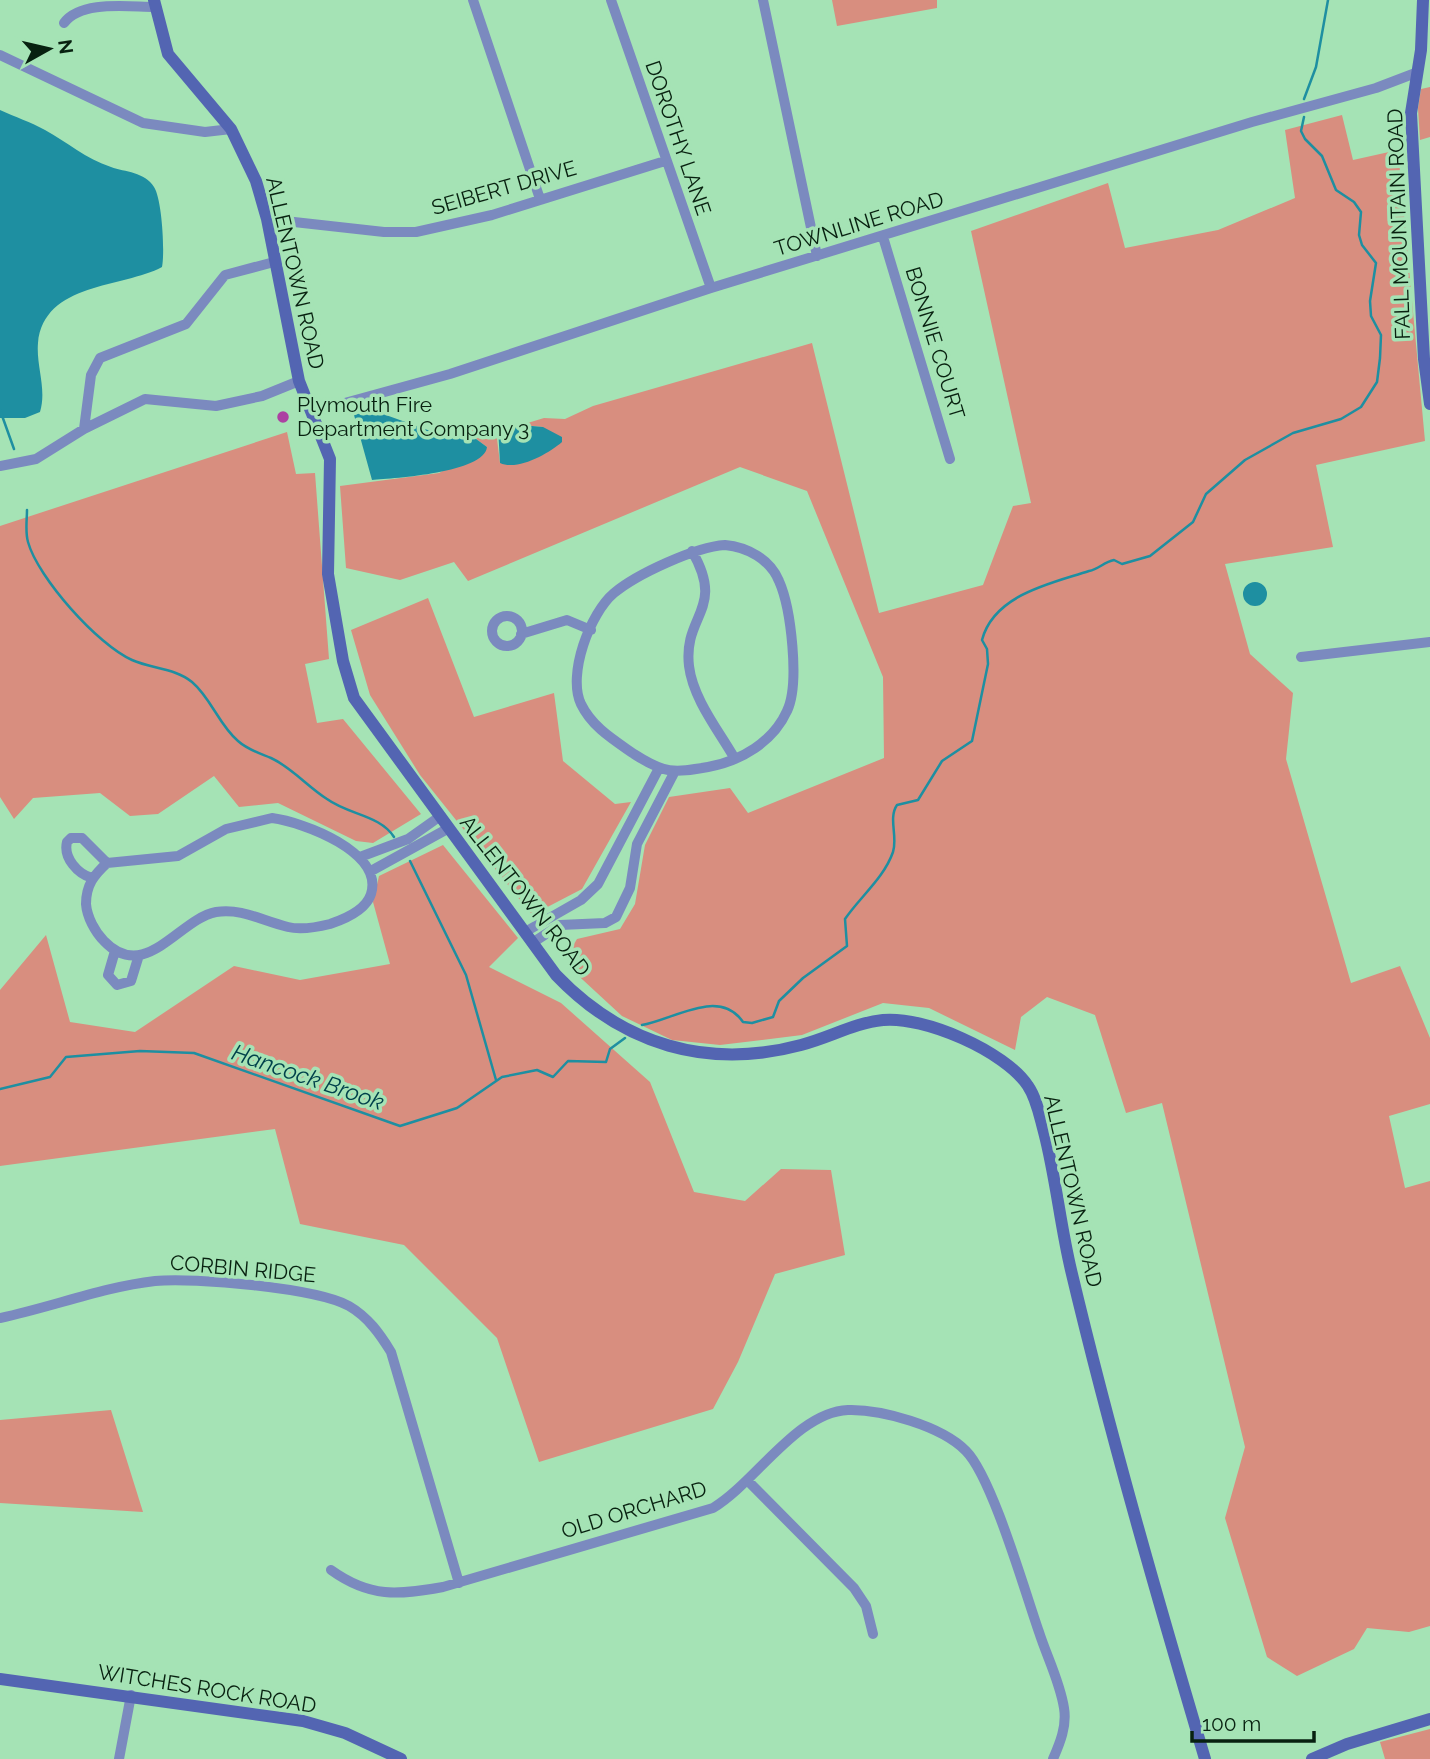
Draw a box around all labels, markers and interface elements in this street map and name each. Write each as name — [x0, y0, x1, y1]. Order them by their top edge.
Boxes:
north arrow — [14, 14, 84, 84]
text: N — [54, 38, 78, 55]
street label: DOROTHY LANE — [640, 57, 717, 218]
street label: FALL MOUNTAIN ROAD — [1382, 108, 1415, 340]
street label: SEIBERT DRIVE — [429, 155, 579, 220]
street label: ALLENTOWN ROAD — [261, 174, 330, 372]
street label: TOWNLINE ROAD — [771, 186, 946, 261]
street label: BONNIE COURT — [900, 264, 971, 422]
place label: Plymouth Fire Department Company 3 — [297, 392, 529, 441]
marker: Plymouth Fire Department Company 3 — [275, 409, 291, 425]
street label: ALLENTOWN ROAD — [455, 810, 596, 981]
water label: Hancock Brook — [229, 1038, 388, 1115]
street label: ALLENTOWN ROAD — [1039, 1092, 1108, 1290]
street label: CORBIN RIDGE — [169, 1250, 317, 1287]
street label: OLD ORCHARD — [558, 1476, 710, 1544]
street label: WITCHES ROCK ROAD — [96, 1659, 318, 1718]
scale bar — [1192, 1700, 1314, 1744]
text: 100 m — [1202, 1711, 1261, 1736]

